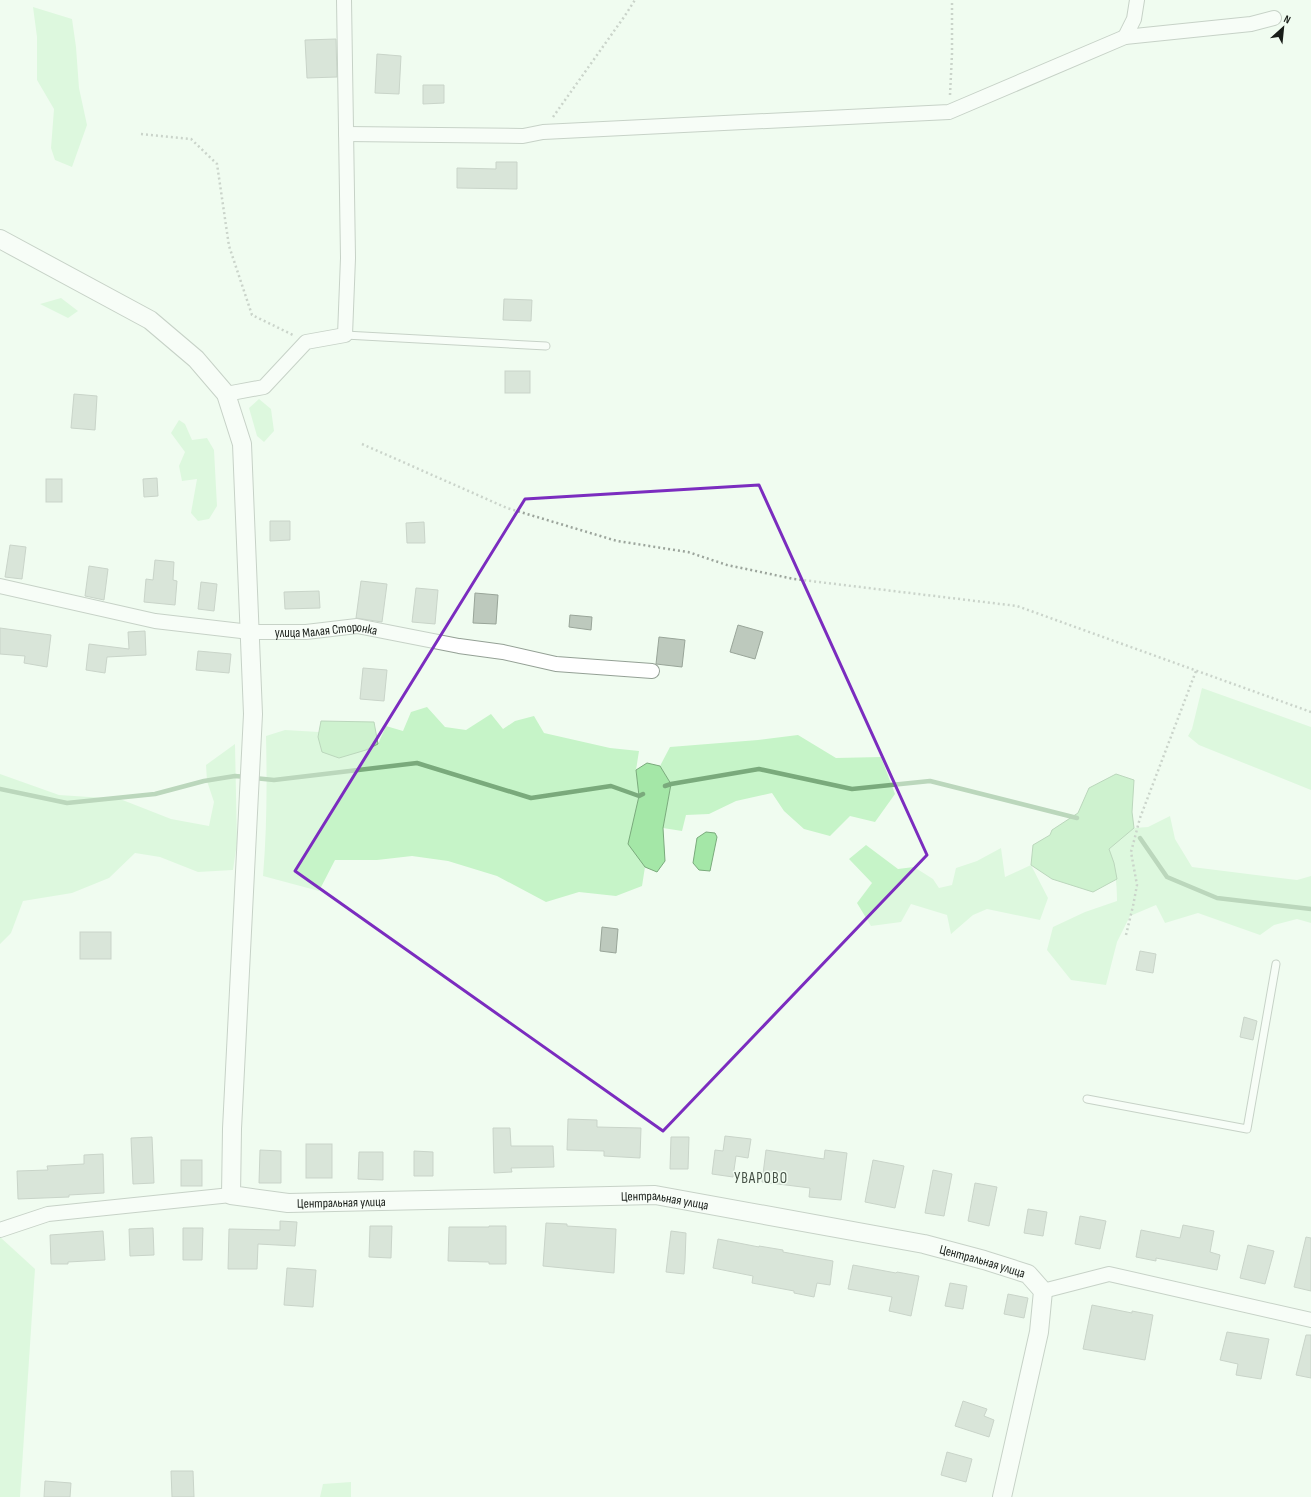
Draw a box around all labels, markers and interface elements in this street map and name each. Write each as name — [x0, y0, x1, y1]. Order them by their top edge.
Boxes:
north arrow — [1263, 8, 1303, 48]
text: N — [1282, 12, 1293, 27]
street label: улица Малая Сторонка — [275, 619, 379, 641]
district label: УВАРОВО — [734, 1169, 788, 1188]
street label: Центральная улица — [621, 1188, 710, 1214]
street label: Центральная улица — [297, 1194, 386, 1212]
street label: Центральная улица — [938, 1241, 1027, 1282]

